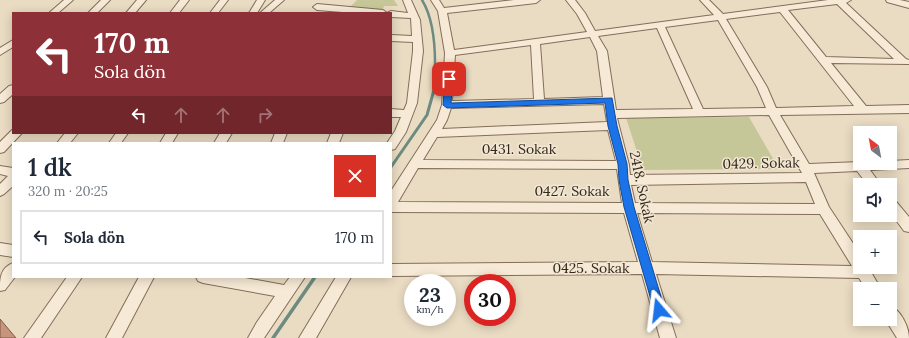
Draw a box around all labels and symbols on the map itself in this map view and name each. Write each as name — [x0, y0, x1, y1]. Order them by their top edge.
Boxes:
pin — [432, 62, 466, 96]
north arrow — [853, 126, 897, 170]
street label: 0431. Sokak — [482, 140, 557, 158]
street label: 2418. Sokak — [626, 149, 659, 225]
street label: 0429. Sokak — [722, 153, 800, 173]
street label: 0427. Sokak — [534, 182, 610, 200]
street label: 0425. Sokak — [553, 259, 630, 277]
speed limit sign: 30 — [464, 274, 516, 326]
position arrow — [638, 289, 680, 331]

